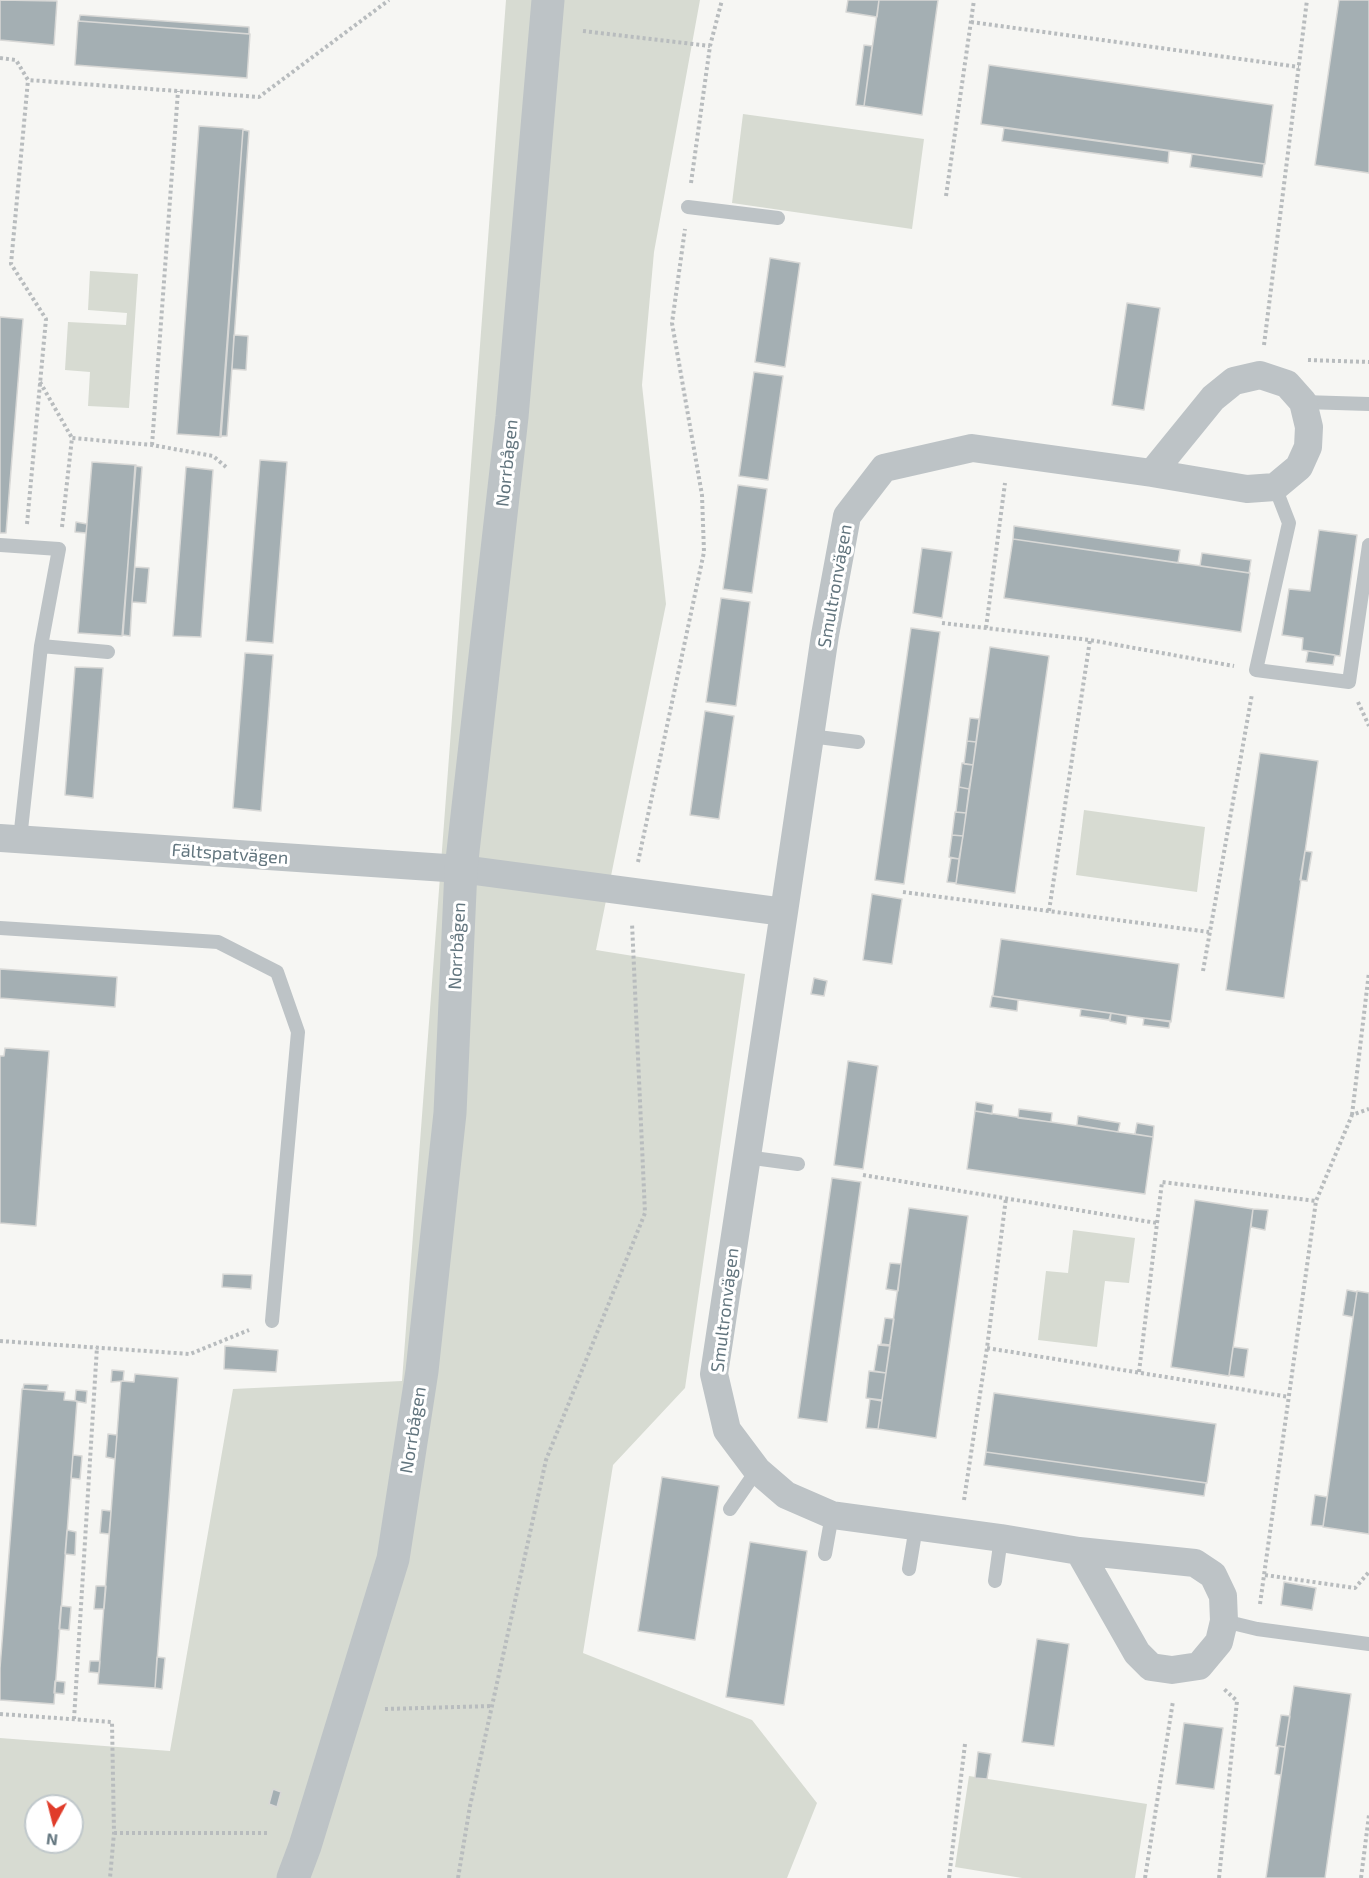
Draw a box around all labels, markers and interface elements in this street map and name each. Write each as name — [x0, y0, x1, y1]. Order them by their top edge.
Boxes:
street label: Norrbågen — [492, 418, 522, 508]
street label: Smultronvägen — [813, 522, 857, 650]
street label: Fältspatvägen — [171, 839, 289, 869]
street label: Norrbågen — [444, 902, 470, 990]
street label: Smultronvägen — [707, 1247, 743, 1373]
street label: Norrbågen — [395, 1385, 431, 1475]
north arrow — [24, 1794, 84, 1854]
text: N — [45, 1830, 59, 1851]

